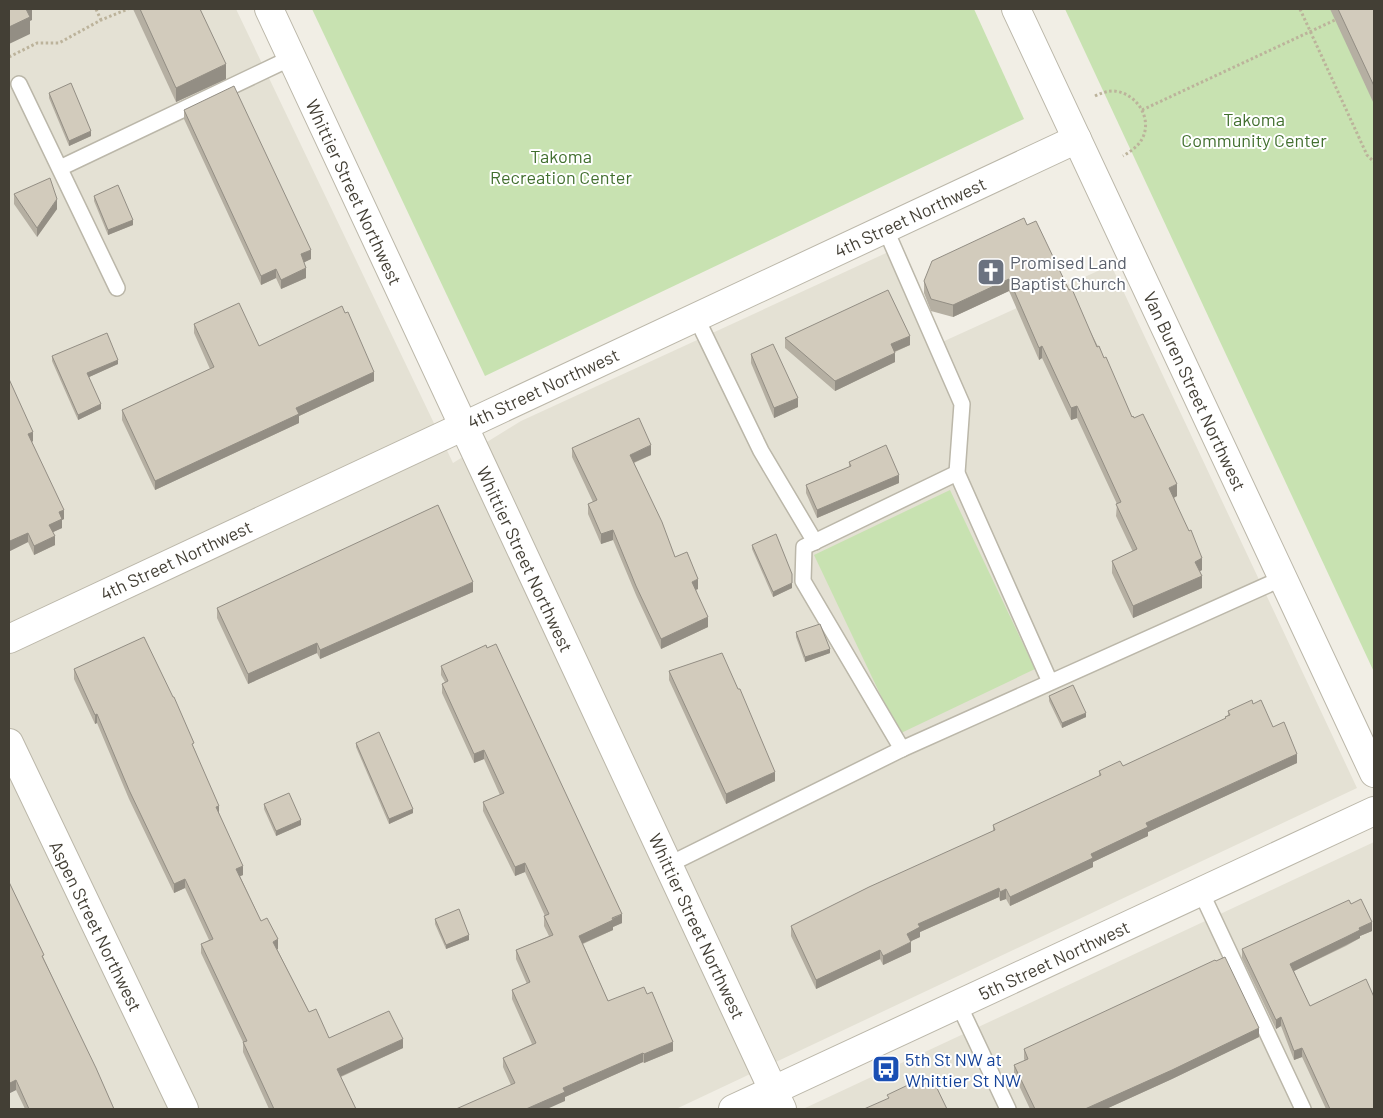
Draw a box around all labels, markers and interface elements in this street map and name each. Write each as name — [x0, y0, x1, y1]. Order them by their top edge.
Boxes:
street label: Whittier Street Northwest — [301, 96, 407, 288]
park label: Takoma Community Center — [1181, 108, 1327, 151]
park label: Takoma Recreation Center — [490, 145, 632, 188]
street label: 4th Street Northwest — [831, 172, 989, 262]
place label: Promised Land Baptist Church — [1010, 251, 1127, 294]
church icon: Promised Land Baptist Church — [976, 257, 1006, 287]
street label: Van Buren Street Northwest — [1139, 288, 1251, 494]
street label: 4th Street Northwest — [464, 343, 622, 433]
street label: Whittier Street Northwest — [472, 463, 578, 655]
street label: 4th Street Northwest — [97, 515, 255, 605]
street label: Whittier Street Northwest — [644, 830, 750, 1022]
street label: Aspen Street Northwest — [45, 837, 147, 1015]
street label: 5th Street Northwest — [975, 915, 1133, 1005]
place label: 5th St NW at Whittier St NW — [905, 1048, 1021, 1091]
bus stop icon: 5th St NW at Whittier St NW — [871, 1054, 901, 1084]

